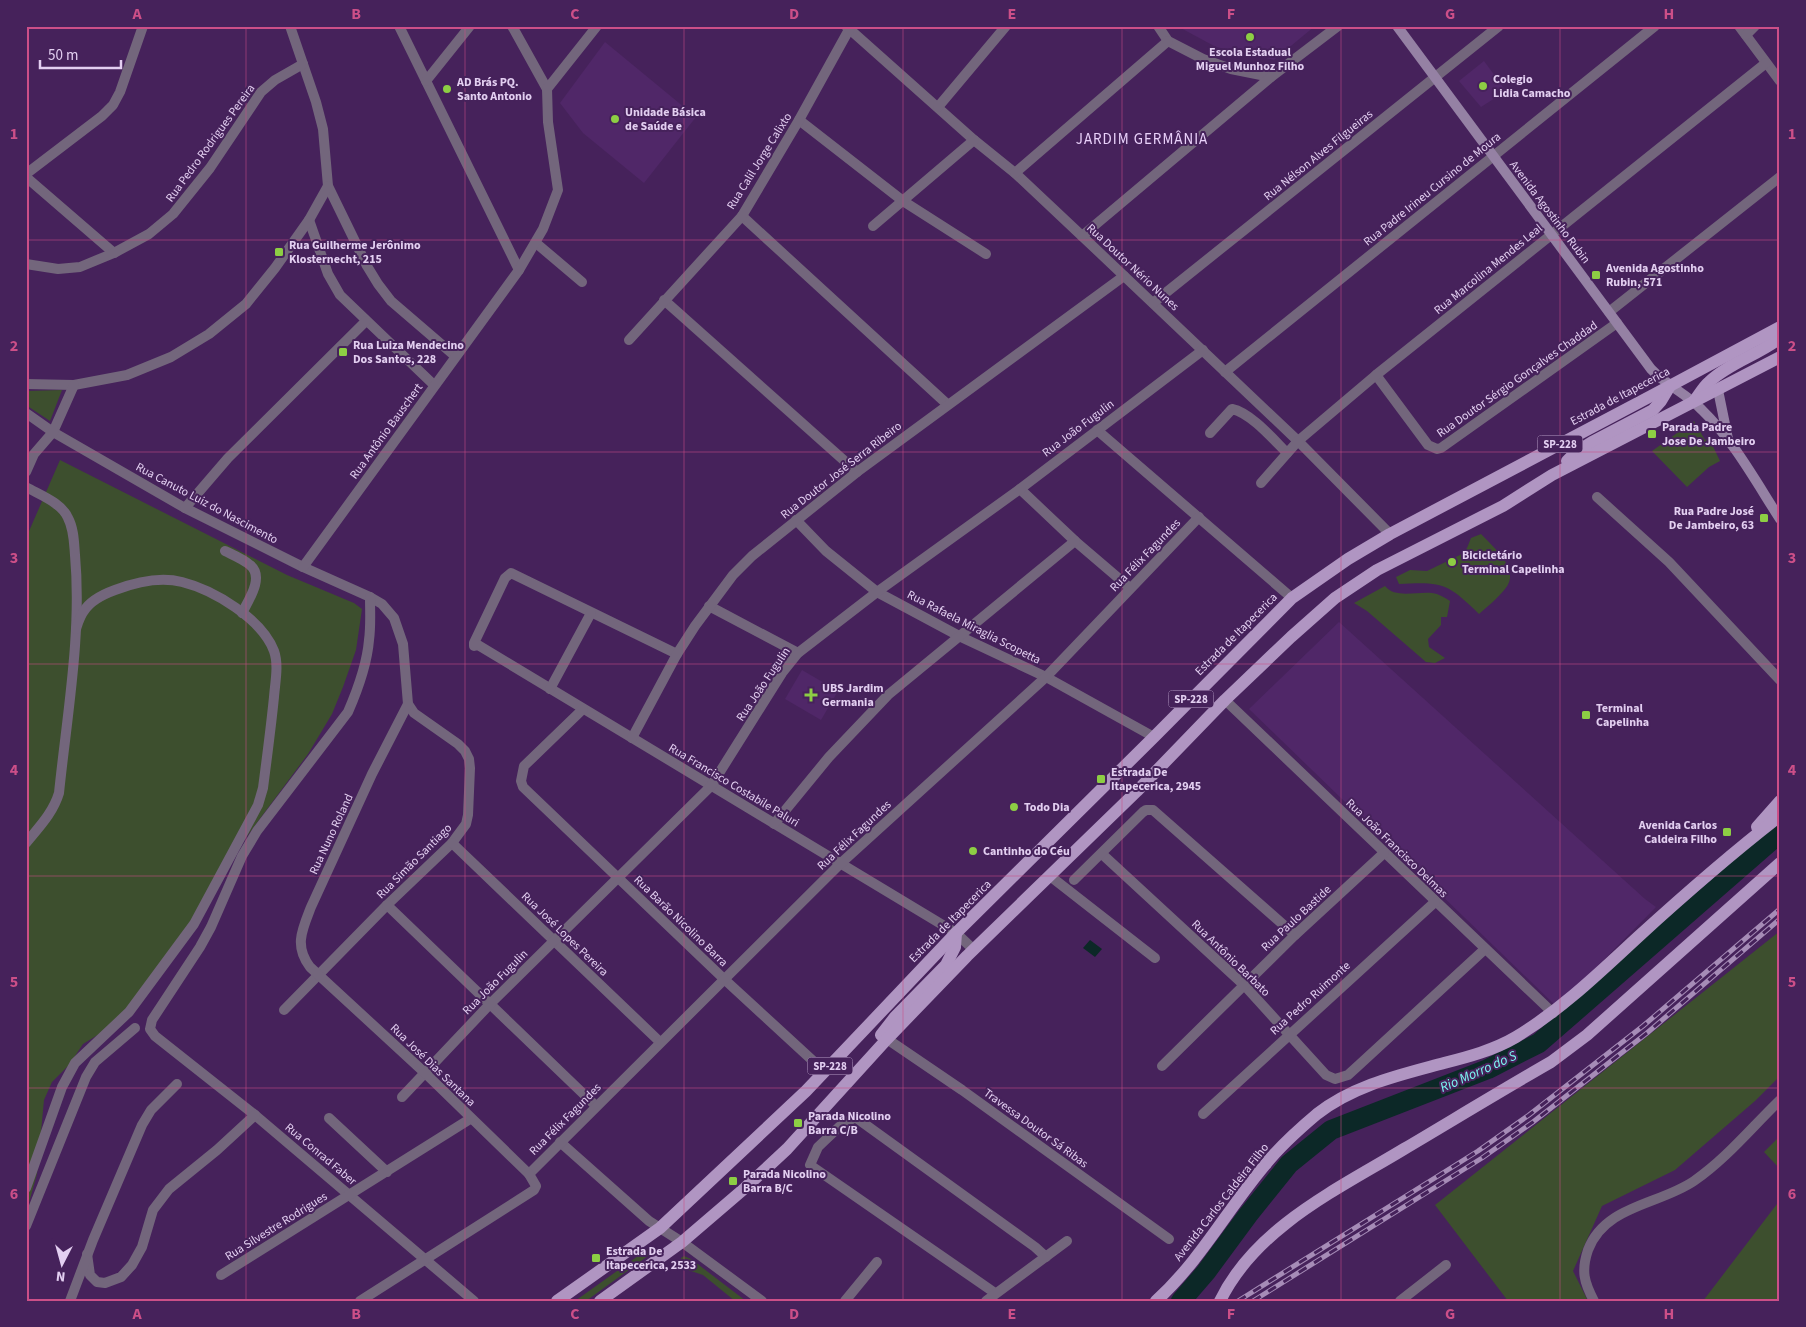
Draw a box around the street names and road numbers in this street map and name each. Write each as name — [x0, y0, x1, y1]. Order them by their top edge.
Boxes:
street label: Rua Pedro Rodrigues Pereira — [162, 81, 259, 206]
street label: Rua Nélson Alves Filgueiras — [1260, 106, 1376, 205]
street label: Rua Calil Jorge Calixto — [723, 110, 796, 213]
street label: Rua Padre Irineu Cursino de Moura — [1360, 129, 1505, 250]
street label: Avenida Agostinho Rubin — [1505, 157, 1594, 267]
street label: Rua Doutor Nério Nunes — [1083, 220, 1183, 315]
street label: Rua Marcolina Mendes Leal — [1430, 220, 1546, 319]
street label: Rua Doutor Sérgio Gonçalves Chaddad — [1433, 317, 1601, 442]
street label: Estrada de Itapecerica — [1567, 363, 1673, 430]
street label: Rua Antônio Bauschert — [346, 380, 427, 483]
street label: Rua João Fugulin — [1039, 396, 1118, 461]
street label: Rua Doutor José Serra Ribeiro — [777, 418, 905, 523]
road number: SP-228 — [1538, 436, 1582, 452]
street label: Rua Canuto Luiz do Nascimento — [133, 459, 281, 548]
street label: Rua Félix Fagundes — [1106, 515, 1185, 596]
street label: Rua Rafaela Miraglia Scopetta — [904, 586, 1043, 669]
street label: Estrada de Itapecerica — [1191, 589, 1281, 679]
street label: Rua João Fugulin — [732, 644, 795, 725]
road number: SP-228 — [1168, 691, 1214, 708]
street label: Rua Francisco Costabile Paluri — [665, 740, 802, 831]
street label: Rua Nuno Roland — [305, 791, 358, 877]
street label: Rua João Francisco Delmas — [1342, 795, 1451, 902]
street label: Rua Félix Fagundes — [814, 797, 895, 874]
street label: Rua Simão Santiago — [373, 820, 456, 903]
street label: Rua Barão Nicolino Barra — [630, 872, 731, 971]
street label: Estrada de Itapecerica — [905, 876, 995, 966]
street label: Rua Paulo Bastide — [1258, 881, 1335, 955]
street label: Rua José Lopes Pereira — [517, 888, 612, 980]
street label: Rua Antônio Barbato — [1187, 916, 1274, 1001]
street label: Rua João Fugulin — [459, 946, 532, 1019]
street label: Rua Pedro Ruimonte — [1266, 958, 1354, 1039]
street label: Rua José Dias Santana — [386, 1020, 479, 1111]
road number: SP-228 — [808, 1058, 852, 1074]
street label: Rua Félix Fagundes — [526, 1080, 605, 1159]
street label: Travessa Doutor Sá Ribas — [980, 1085, 1091, 1172]
street label: Rua Conrad Faber — [281, 1119, 361, 1190]
street label: Avenida Carlos Caldeira Filho — [1170, 1140, 1273, 1265]
street label: Rua Silvestre Rodrigues — [222, 1188, 331, 1265]

